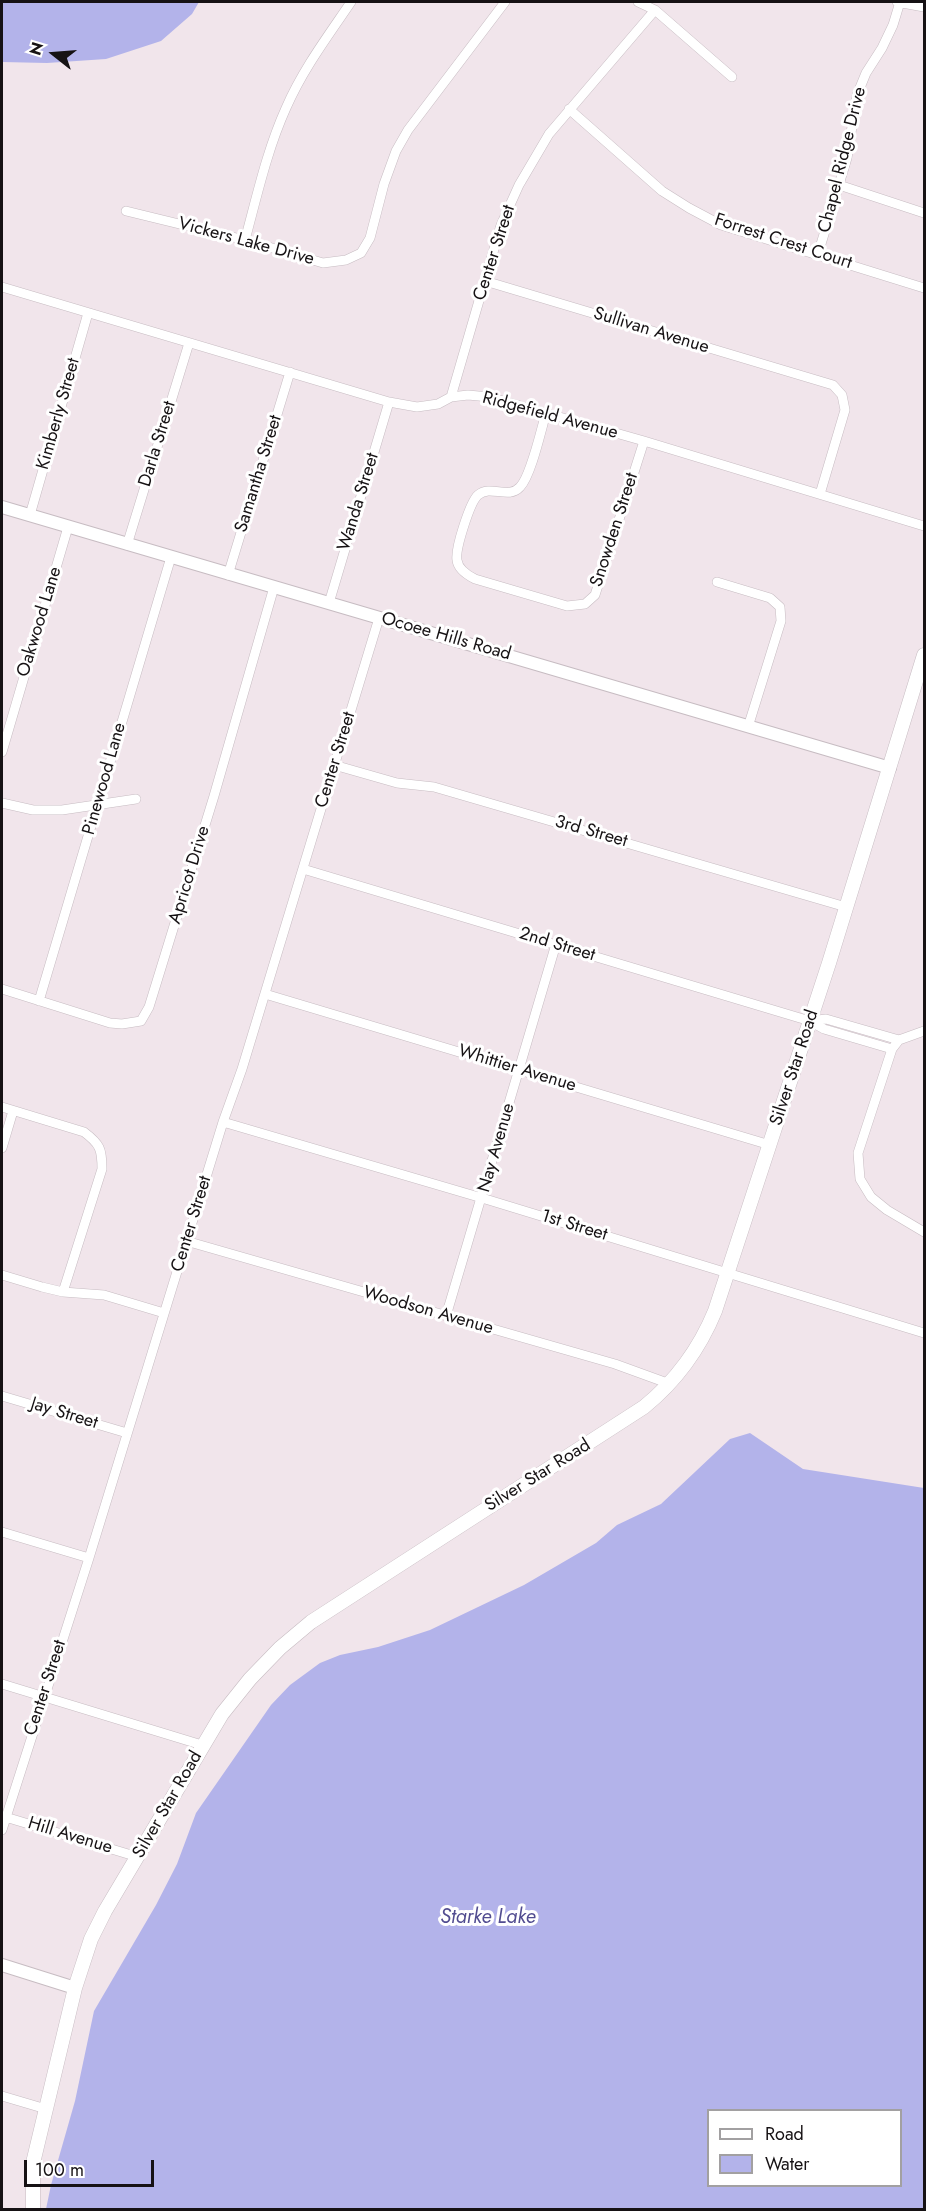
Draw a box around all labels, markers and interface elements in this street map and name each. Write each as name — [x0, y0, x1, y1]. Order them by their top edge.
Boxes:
north arrow — [24, 24, 84, 84]
text: N — [23, 39, 49, 58]
street label: Chapel Ridge Drive — [814, 85, 872, 235]
street label: Center Street — [469, 203, 521, 303]
street label: Forrest Crest Court — [712, 210, 854, 274]
street label: Vickers Lake Drive — [176, 213, 316, 271]
street label: Sullivan Avenue — [591, 303, 711, 359]
street label: Kimberly Street — [33, 356, 85, 472]
street label: Ridgefield Avenue — [480, 388, 620, 444]
street label: Darla Street — [135, 399, 181, 489]
street label: Samantha Street — [231, 413, 287, 535]
street label: Wanda Street — [334, 450, 384, 554]
street label: Snowden Street — [586, 470, 644, 590]
street label: Oakwood Lane — [13, 564, 67, 680]
street label: Ocoee Hills Road — [379, 608, 513, 666]
street label: Center Street — [311, 709, 361, 811]
street label: Pinewood Lane — [79, 720, 131, 838]
street label: 3rd Street — [552, 811, 630, 853]
street label: Apricot Drive — [165, 823, 215, 927]
street label: 2nd Street — [516, 923, 598, 967]
street label: Silver Star Road — [766, 1007, 824, 1129]
street label: Whittier Avenue — [455, 1041, 579, 1097]
street label: Nay Avenue — [474, 1101, 520, 1195]
street label: Center Street — [167, 1173, 217, 1275]
street label: 1st Street — [538, 1206, 610, 1246]
street label: Woodson Avenue — [360, 1282, 496, 1340]
street label: Jay Street — [28, 1394, 100, 1434]
street label: Silver Star Road — [481, 1435, 595, 1517]
street label: Center Street — [20, 1638, 72, 1738]
street label: Silver Star Road — [129, 1747, 207, 1863]
street label: Hill Avenue — [25, 1813, 115, 1859]
water label: Starke Lake — [440, 1906, 536, 1930]
legend — [707, 2109, 902, 2187]
text: Road — [765, 2121, 804, 2147]
scale bar — [27, 2148, 158, 2186]
text: Water — [765, 2151, 809, 2177]
text: 100 m — [35, 2157, 84, 2183]

